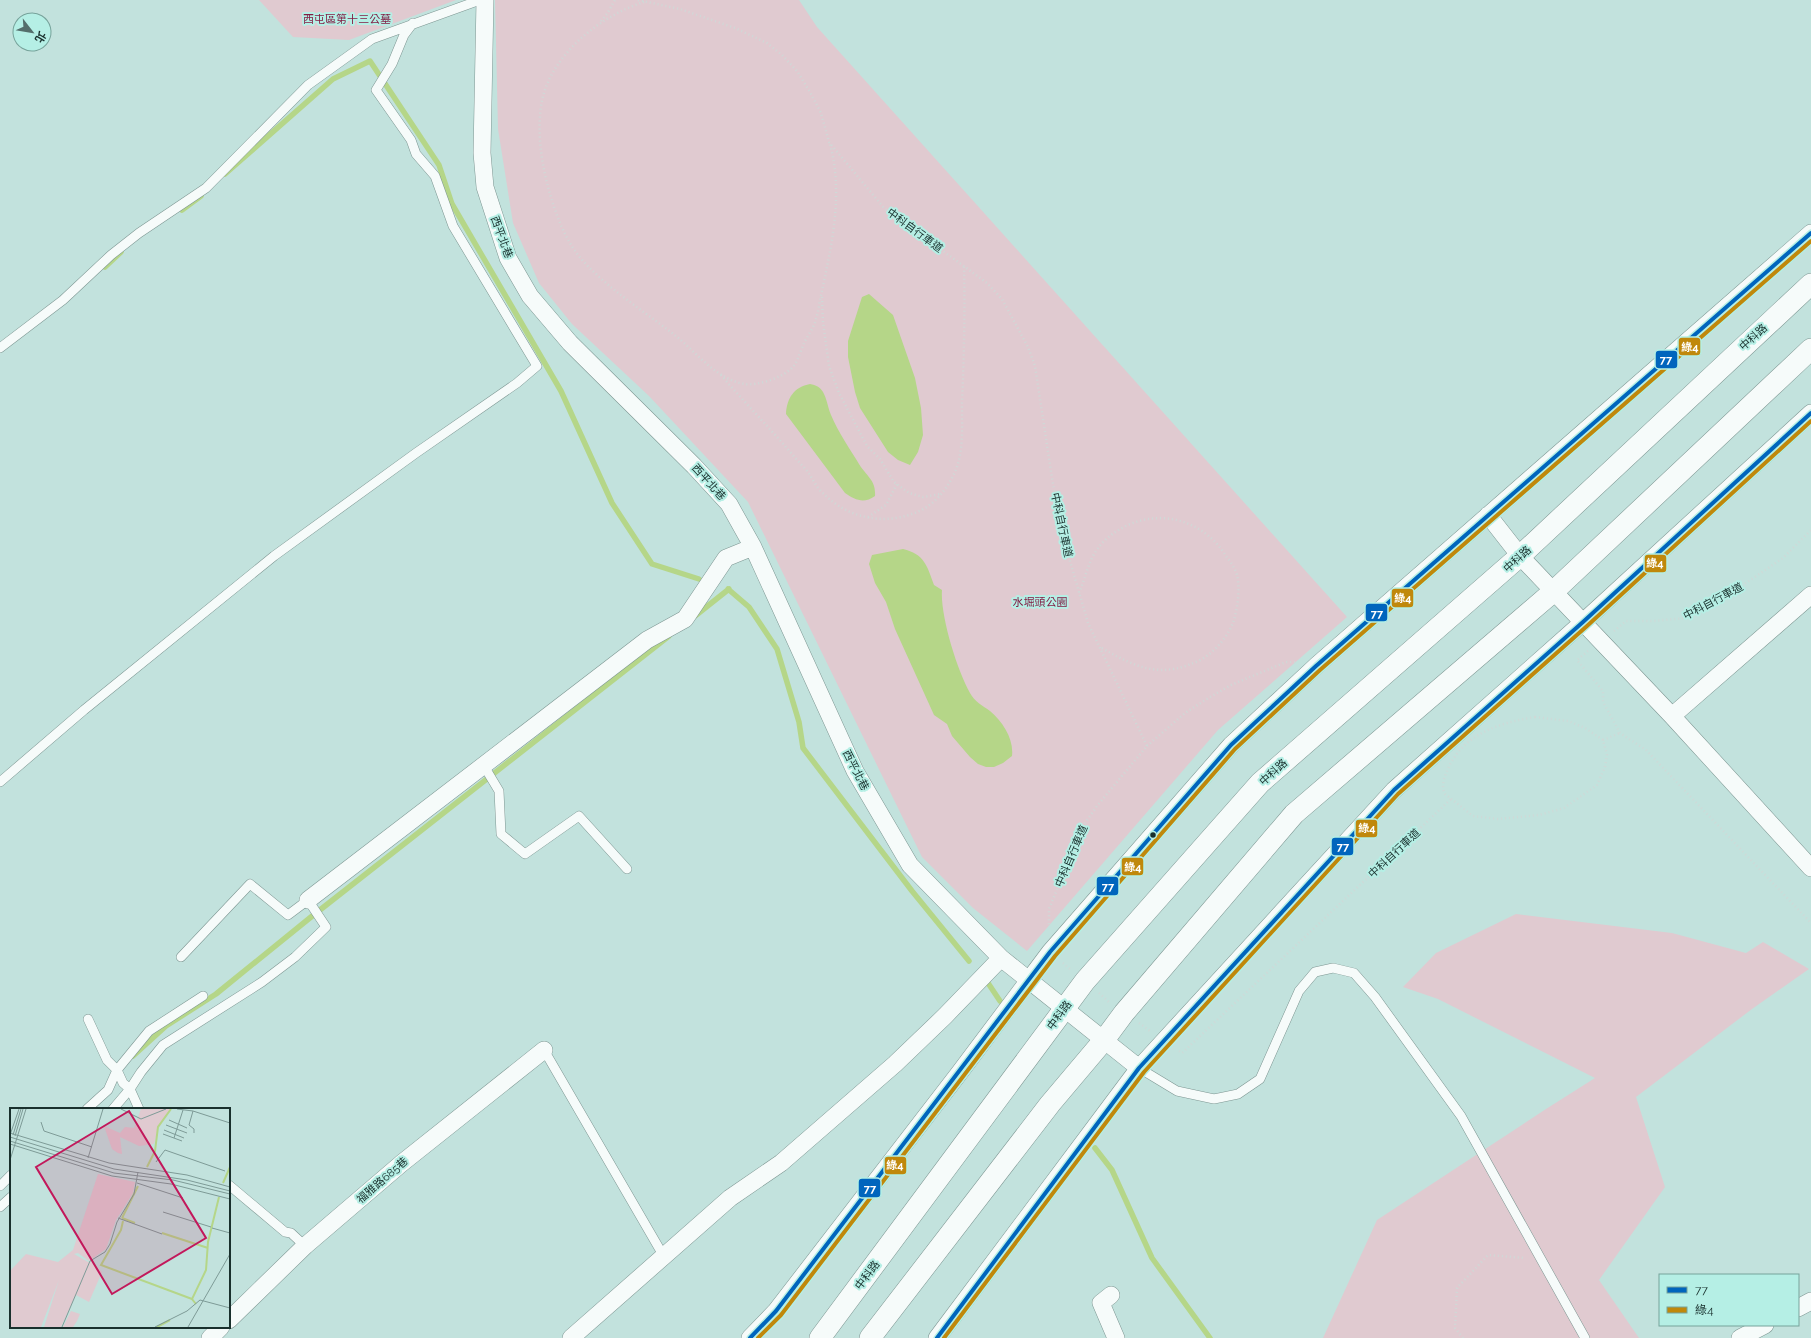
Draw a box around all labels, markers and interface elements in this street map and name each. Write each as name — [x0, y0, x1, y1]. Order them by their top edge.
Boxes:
north arrow — [12, 12, 52, 52]
park label: 西屯區第十三公墓 — [303, 13, 391, 26]
text: 北 — [32, 29, 49, 45]
street label: 中科自行車道 — [884, 206, 945, 255]
street label: 西平北巷 — [488, 214, 515, 260]
street label: 中科路 — [1737, 322, 1770, 353]
line badge: 綠4 — [1678, 337, 1701, 356]
text: 綠4 — [1681, 341, 1699, 354]
line badge: 77 — [1655, 350, 1678, 369]
text: 77 — [1660, 353, 1673, 366]
street label: 西平北巷 — [689, 462, 728, 503]
street label: 中科自行車道 — [1048, 491, 1075, 559]
street label: 中科路 — [1501, 544, 1534, 575]
line badge: 綠4 — [1644, 554, 1667, 573]
text: 綠4 — [1646, 557, 1664, 570]
street label: 中科自行車道 — [1681, 580, 1745, 623]
line badge: 綠4 — [1391, 588, 1414, 608]
text: 綠4 — [1394, 592, 1412, 605]
park label: 水堀頭公園 — [1013, 596, 1068, 609]
line badge: 77 — [1365, 603, 1388, 622]
text: 77 — [1371, 607, 1384, 620]
street label: 西平北巷 — [840, 748, 871, 793]
street label: 中科路 — [1257, 757, 1290, 788]
line badge: 綠4 — [1355, 819, 1378, 838]
text: 綠4 — [1358, 822, 1376, 835]
street label: 中科自行車道 — [1053, 823, 1090, 889]
street label: 中科自行車道 — [1366, 826, 1423, 881]
unlabelled marker — [1148, 830, 1158, 840]
line badge: 77 — [1331, 837, 1354, 856]
text: 77 — [1337, 840, 1350, 853]
line badge: 綠4 — [1121, 857, 1144, 876]
text: 綠4 — [1124, 861, 1142, 874]
line badge: 77 — [1096, 876, 1119, 896]
text: 77 — [1102, 880, 1115, 893]
street label: 中科路 — [1044, 998, 1074, 1032]
inset map — [10, 1108, 230, 1328]
street label: 福雅路685巷 — [354, 1155, 410, 1206]
line badge: 綠4 — [884, 1156, 907, 1175]
text: 綠4 — [886, 1159, 904, 1172]
line badge: 77 — [858, 1178, 881, 1198]
text: 77 — [864, 1182, 877, 1195]
street label: 中科路 — [852, 1258, 883, 1292]
legend — [1659, 1274, 1799, 1326]
text: 77 — [1695, 1283, 1708, 1297]
text: 綠4 — [1695, 1303, 1714, 1317]

